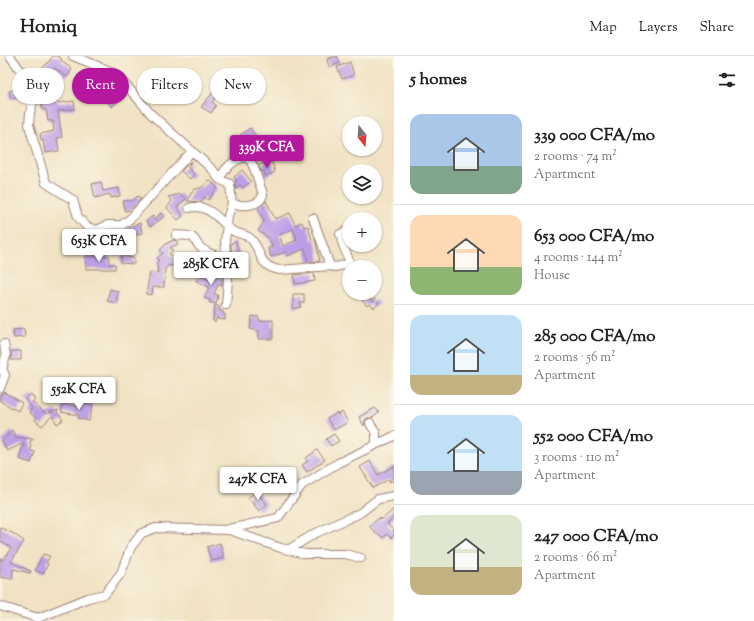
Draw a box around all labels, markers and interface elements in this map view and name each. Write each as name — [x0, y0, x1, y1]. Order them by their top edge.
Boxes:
text: Homiq — [20, 14, 77, 41]
text: Map — [590, 18, 617, 38]
text: Layers — [639, 18, 677, 38]
text: Share — [699, 18, 734, 38]
chip: Buy — [12, 68, 64, 104]
chip: Rent — [72, 68, 129, 104]
chip: Filters — [137, 68, 202, 104]
chip: New — [210, 68, 266, 104]
text: 5 homes — [410, 68, 467, 92]
icon: filters — [716, 69, 738, 91]
north arrow — [342, 116, 382, 156]
map controls — [342, 116, 382, 300]
text: 339 000 CFA/mo — [534, 124, 655, 148]
icon: home — [442, 130, 490, 178]
pin: 339K CFA — [226, 135, 308, 169]
text: 339K CFA — [239, 139, 295, 157]
text: 2 rooms · 74 m² — [534, 148, 617, 166]
button: layers — [342, 164, 382, 204]
text: Apartment — [534, 166, 595, 184]
button: + — [342, 212, 382, 252]
text: 653 000 CFA/mo — [534, 225, 654, 249]
pin: 653K CFA — [58, 229, 140, 263]
icon: home — [442, 231, 490, 279]
text: 653K CFA — [71, 233, 127, 251]
text: 4 rooms · 144 m² — [534, 249, 623, 267]
pin: 285K CFA — [170, 252, 252, 286]
text: 285K CFA — [183, 256, 239, 274]
button: − — [342, 260, 382, 300]
text: House — [534, 267, 570, 285]
text: 285 000 CFA/mo — [534, 325, 656, 349]
icon: home — [442, 331, 490, 379]
text: 2 rooms · 56 m² — [534, 349, 615, 367]
text: Apartment — [534, 367, 595, 385]
pin: 552K CFA — [38, 377, 120, 411]
text: 552K CFA — [52, 381, 106, 399]
text: 552 000 CFA/mo — [534, 425, 653, 449]
icon: home — [442, 431, 490, 479]
text: 3 rooms · 110 m² — [534, 449, 619, 467]
pin: 247K CFA — [217, 467, 299, 501]
text: Apartment — [534, 467, 595, 485]
text: 247K CFA — [229, 471, 287, 489]
text: 247 000 CFA/mo — [534, 525, 658, 549]
icon: home — [442, 531, 490, 579]
text: 2 rooms · 66 m² — [534, 549, 617, 567]
text: Apartment — [534, 567, 595, 585]

